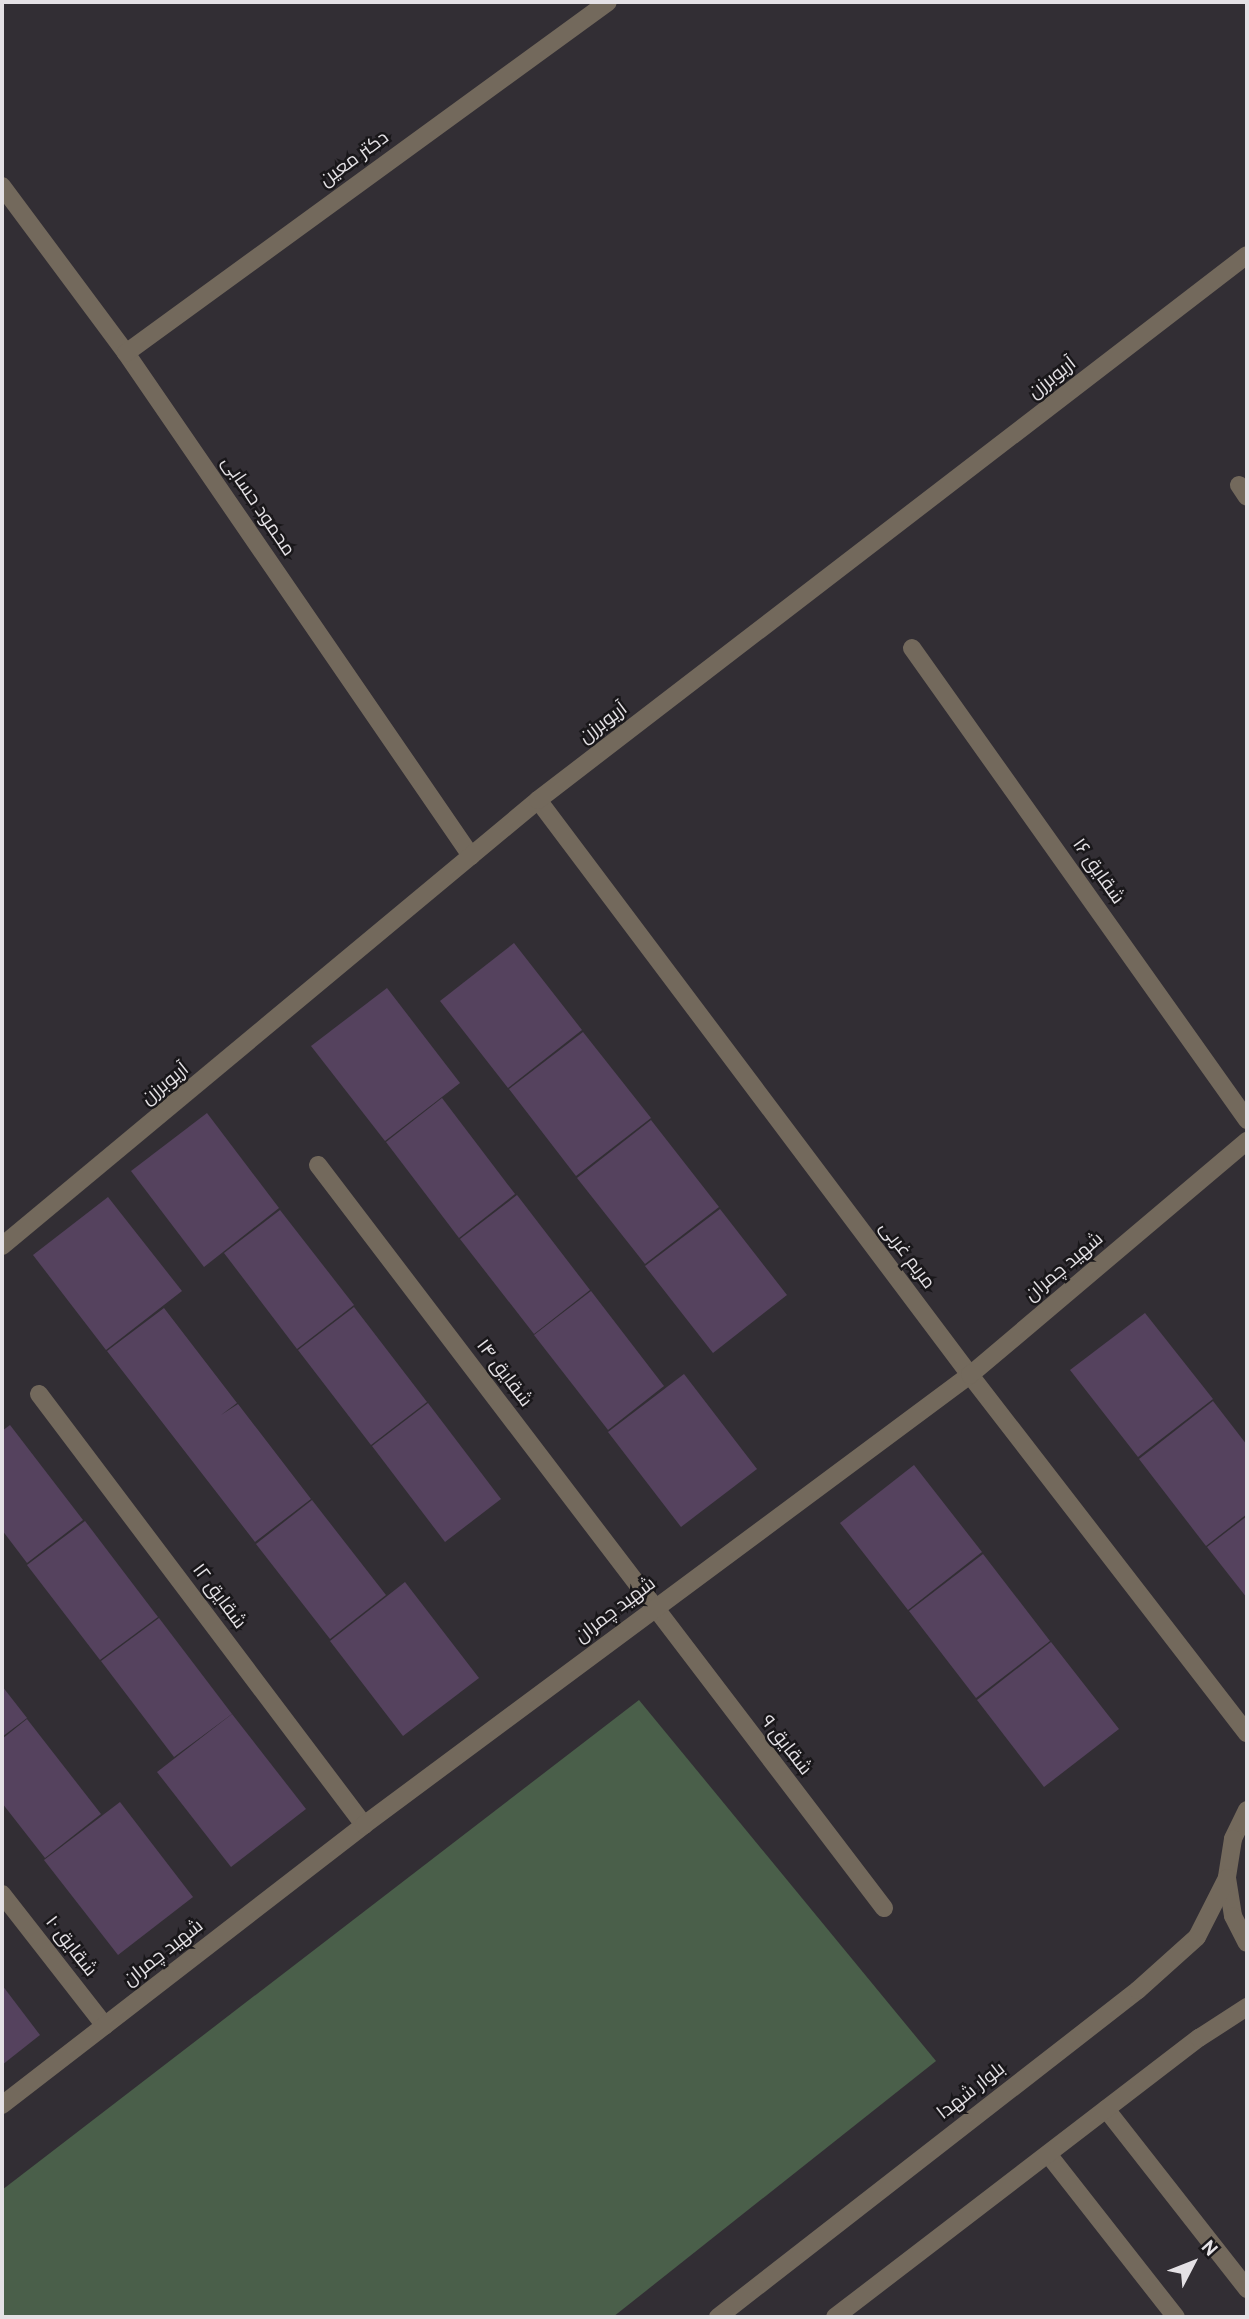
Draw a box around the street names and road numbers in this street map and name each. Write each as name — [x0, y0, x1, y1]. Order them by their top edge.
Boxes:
street label: دکتر معین — [316, 127, 394, 193]
street label: آریوبرزن — [1024, 353, 1082, 405]
street label: محمود حسابی — [215, 453, 299, 561]
street label: آریوبرزن — [575, 698, 633, 750]
street label: شقایق ۱۶ — [1066, 835, 1128, 909]
street label: آریوبرزن — [138, 1059, 194, 1111]
street label: مریم غربی — [873, 1218, 939, 1294]
street label: شهید چمران — [1021, 1229, 1109, 1307]
street label: شقایق ۱۴ — [470, 1336, 536, 1412]
street label: شقایق ۱۲ — [186, 1560, 250, 1634]
street label: شهید چمران — [571, 1573, 661, 1649]
street label: شقایق ۹ — [755, 1711, 815, 1781]
street label: شقایق ۱۰ — [39, 1912, 101, 1982]
street label: شهید چمران — [119, 1916, 209, 1992]
street label: بلوار شهدا — [933, 2058, 1011, 2126]

